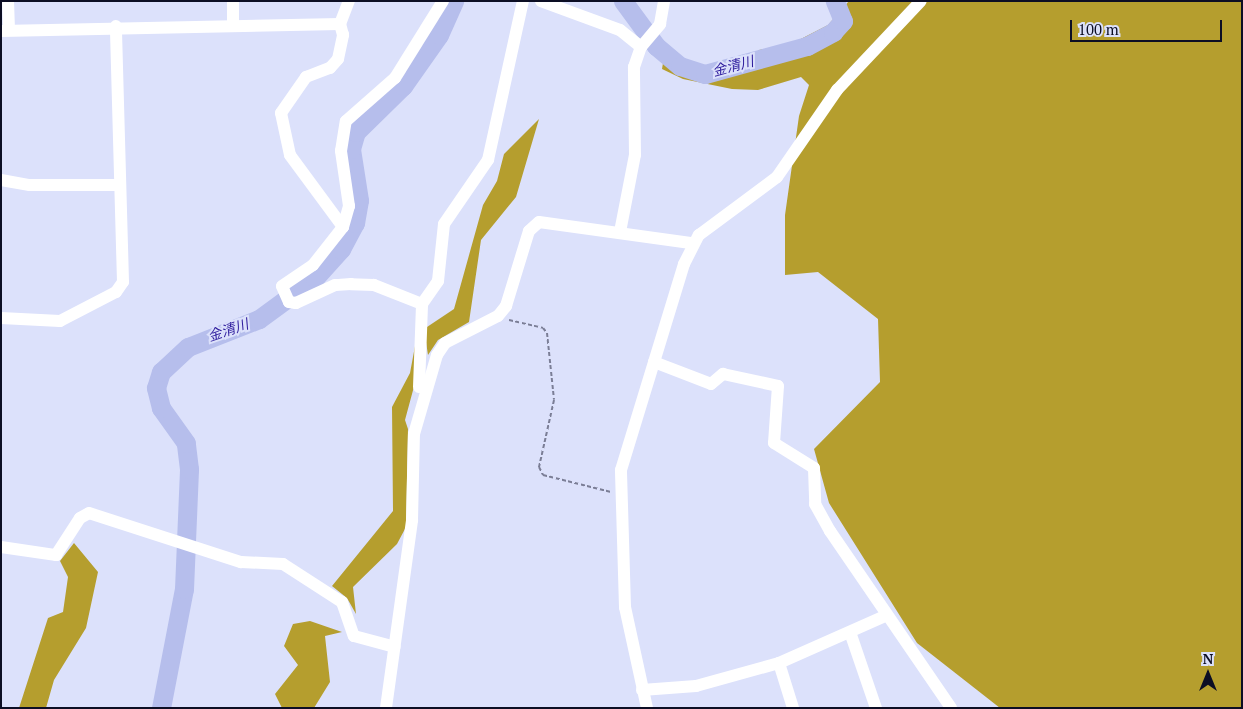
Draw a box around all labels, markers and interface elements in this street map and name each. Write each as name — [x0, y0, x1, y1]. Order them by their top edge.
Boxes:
scale bar — [1073, 10, 1226, 42]
text: 100 m — [1078, 19, 1119, 39]
water label: 金清川 — [711, 52, 755, 80]
water label: 金清川 — [205, 315, 251, 345]
north arrow — [1183, 649, 1233, 699]
text: N — [1203, 649, 1213, 668]

